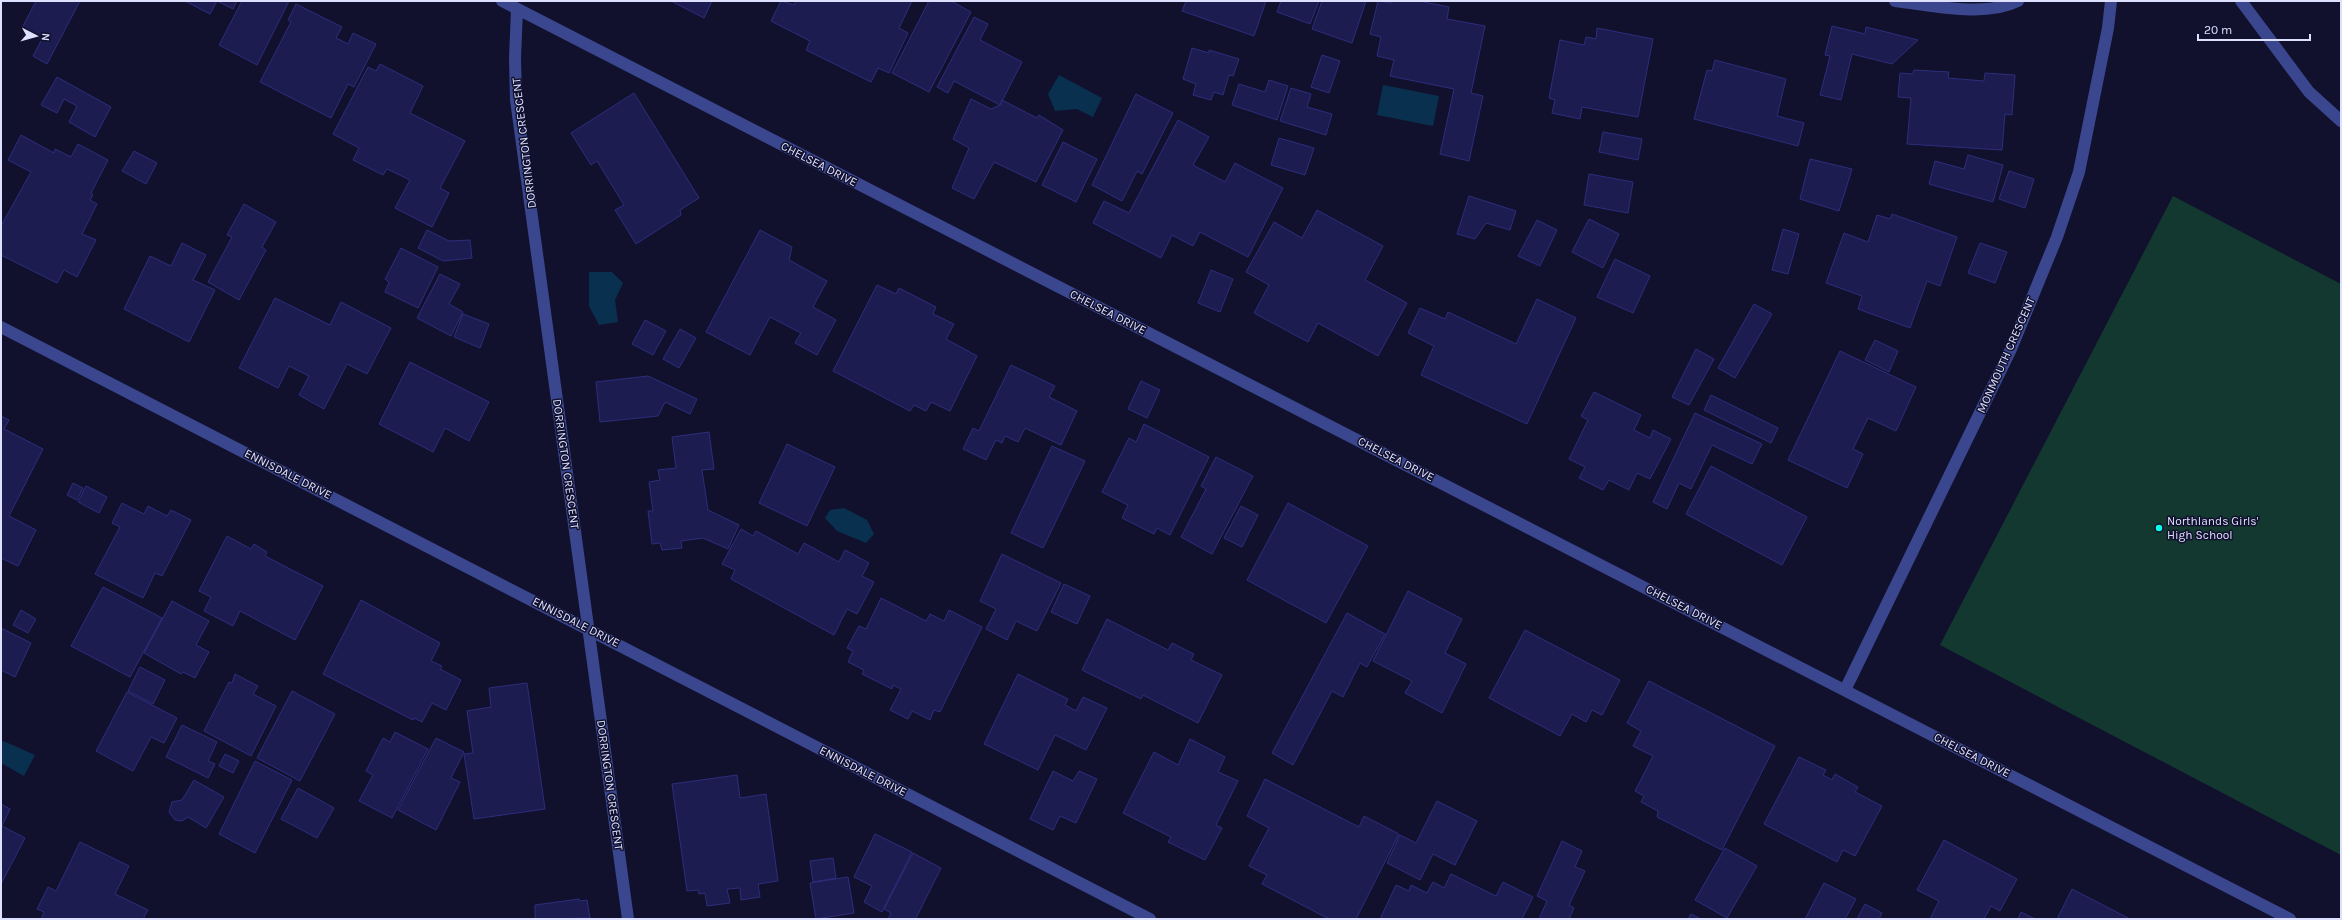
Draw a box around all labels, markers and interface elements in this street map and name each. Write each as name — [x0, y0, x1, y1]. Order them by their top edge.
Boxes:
north arrow — [16, 16, 56, 56]
scale bar — [2198, 16, 2310, 42]
text: 20 m — [2204, 23, 2232, 37]
text: N — [39, 32, 52, 42]
street label: DORRINGTON CRESCENT — [509, 77, 539, 209]
street label: CHELSEA DRIVE — [779, 139, 859, 189]
street label: CHELSEA DRIVE — [1068, 287, 1148, 337]
street label: MONMOUTH CRESCENT — [1974, 295, 2038, 415]
street label: DORRINGTON CRESCENT — [550, 398, 582, 530]
street label: CHELSEA DRIVE — [1356, 434, 1436, 484]
street label: ENNISDALE DRIVE — [242, 446, 334, 502]
place label: Northlands Girls' High School — [2167, 514, 2259, 542]
marker: Northlands Girls' High School — [2154, 523, 2164, 533]
street label: CHELSEA DRIVE — [1644, 582, 1724, 632]
street label: ENNISDALE DRIVE — [530, 594, 622, 650]
street label: DORRINGTON CRESCENT — [594, 719, 626, 851]
street label: CHELSEA DRIVE — [1932, 730, 2012, 780]
street label: ENNISDALE DRIVE — [817, 743, 909, 799]

